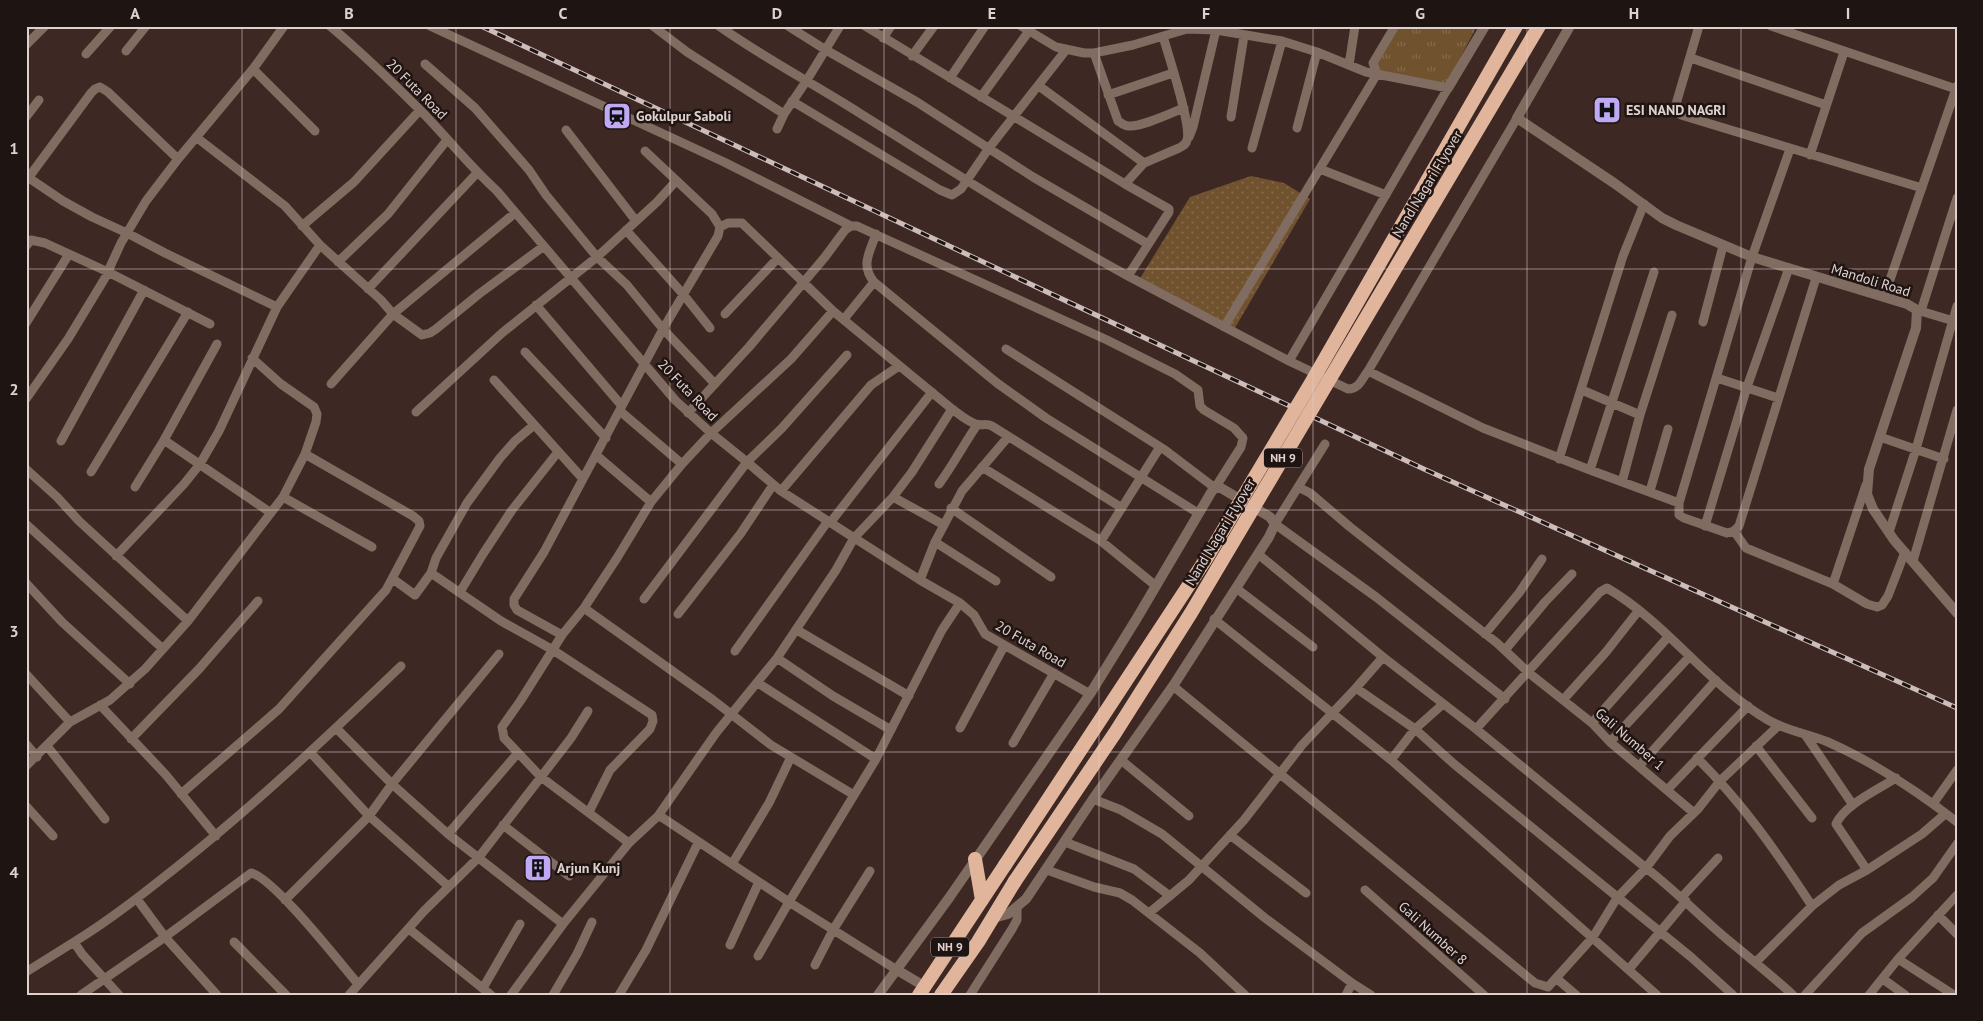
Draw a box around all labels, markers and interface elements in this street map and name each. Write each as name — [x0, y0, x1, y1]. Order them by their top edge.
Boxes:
text: A — [130, 3, 140, 23]
text: B — [344, 3, 354, 23]
text: C — [559, 3, 568, 23]
text: D — [772, 3, 782, 23]
text: E — [988, 3, 996, 23]
text: F — [1202, 3, 1210, 23]
text: G — [1415, 3, 1425, 23]
text: H — [1629, 3, 1639, 23]
text: I — [1846, 3, 1850, 23]
street label: 20 Futa Road — [383, 55, 451, 123]
hospital icon: ESI NAND NAGRI — [1592, 95, 1622, 125]
station icon: Gokulpur Saboli — [602, 101, 632, 131]
place label: ESI NAND NAGRI — [1626, 101, 1726, 119]
place label: Gokulpur Saboli — [636, 107, 732, 125]
street label: Nand Nagari Flyover — [1388, 127, 1466, 241]
text: 1 — [9, 138, 19, 158]
street label: Mandoli Road — [1829, 259, 1913, 301]
street label: 20 Futa Road — [654, 355, 722, 425]
text: 2 — [9, 379, 19, 399]
road number: NH 9 — [1264, 448, 1302, 468]
street label: Nand Nagari Flyover — [1181, 475, 1259, 589]
street label: 20 Futa Road — [992, 616, 1070, 672]
text: 3 — [9, 621, 19, 641]
street label: Gali Number 1 — [1592, 704, 1668, 774]
building icon: Arjun Kunj — [523, 853, 553, 883]
place label: Arjun Kunj — [557, 859, 620, 877]
text: 4 — [9, 862, 19, 882]
street label: Gali Number 8 — [1395, 897, 1471, 969]
road number: NH 9 — [931, 938, 969, 956]

